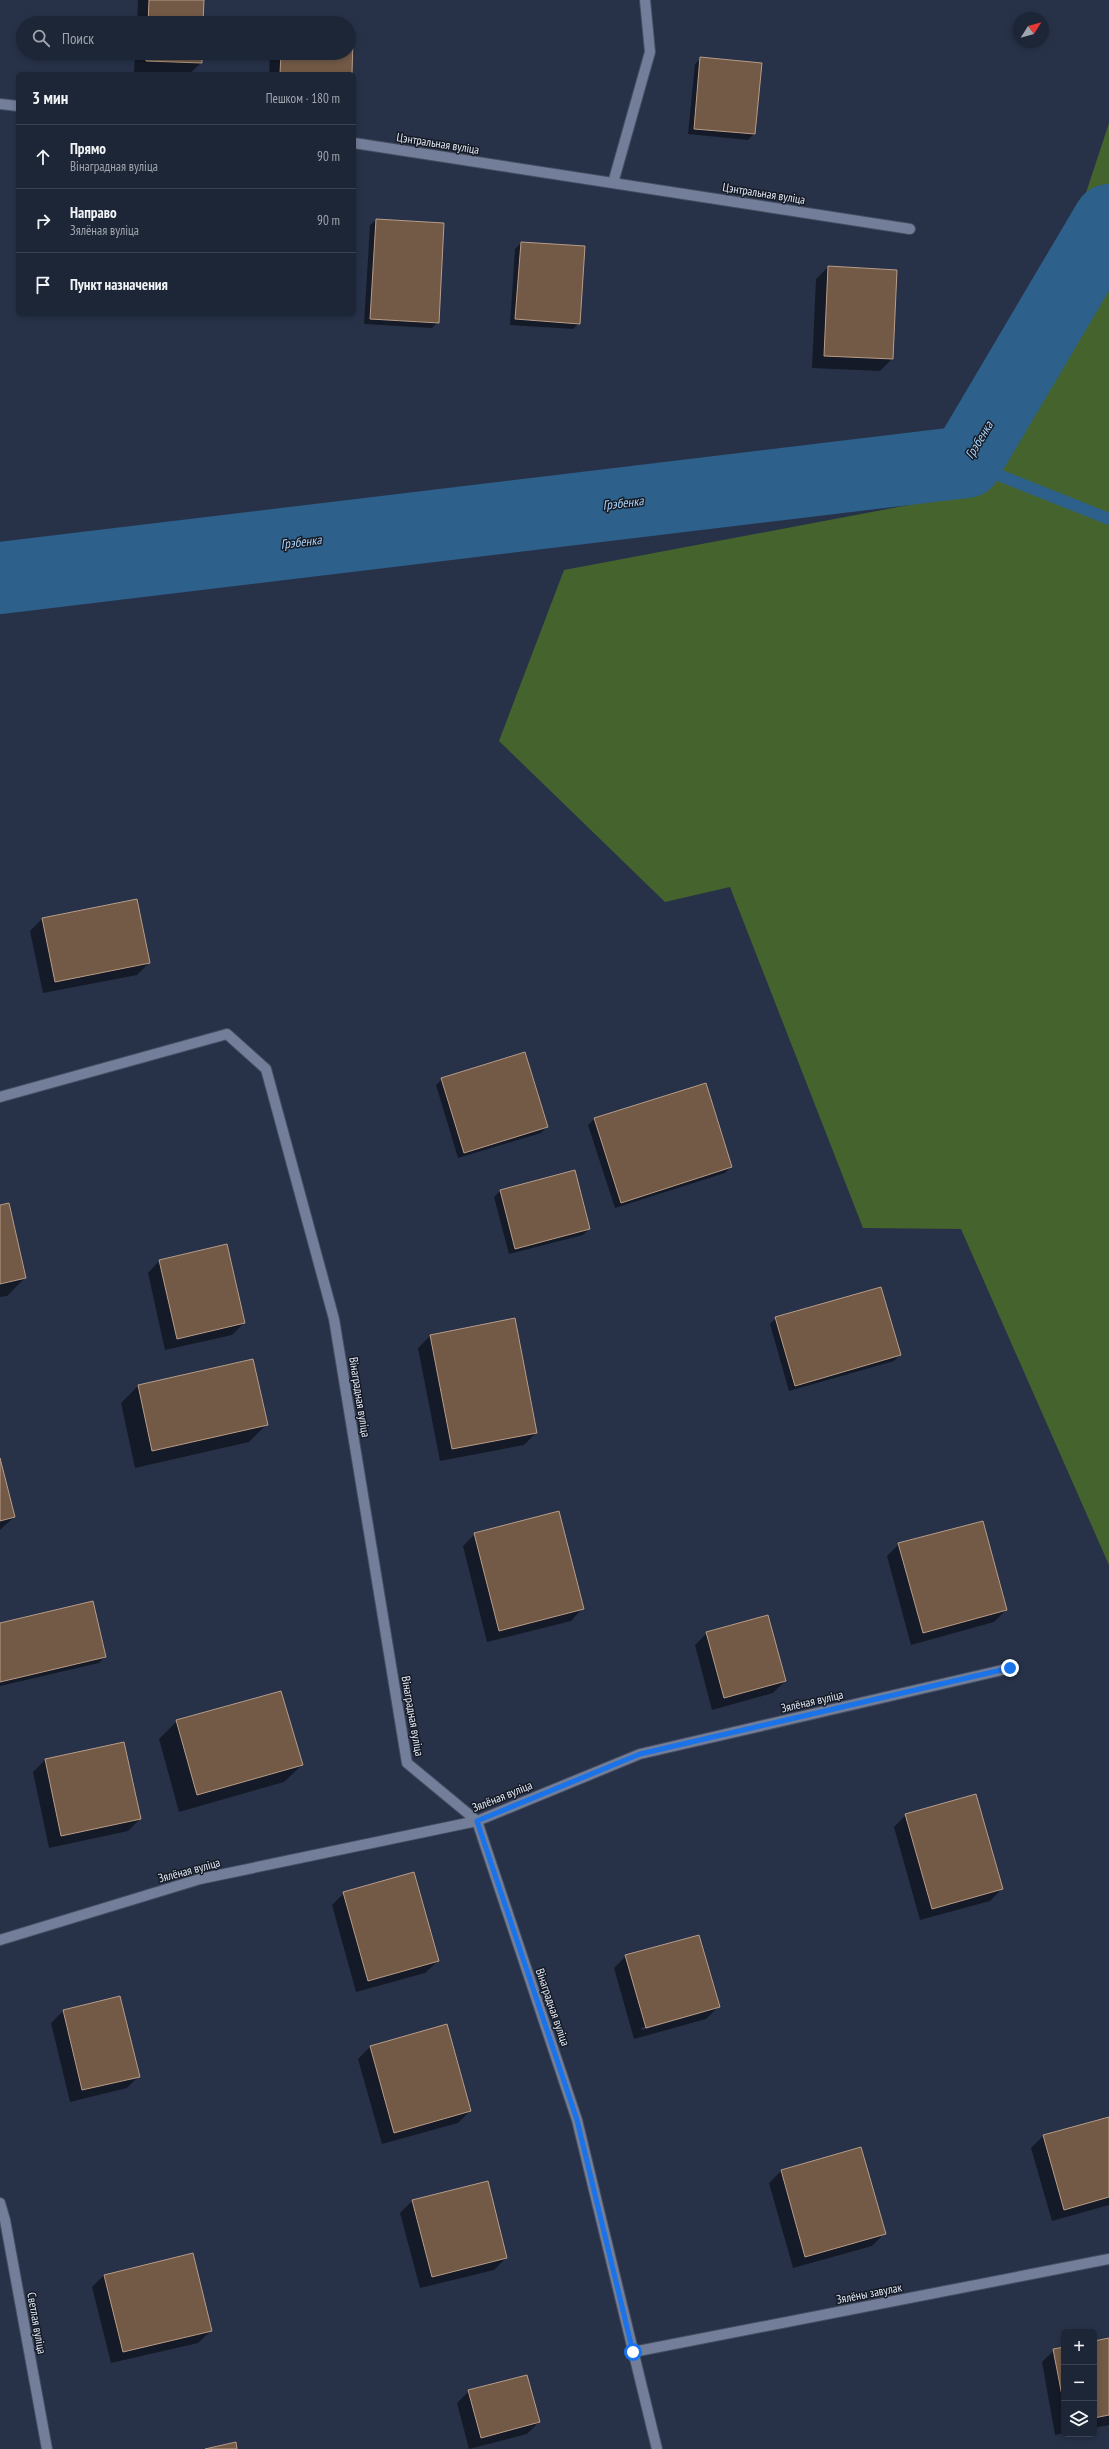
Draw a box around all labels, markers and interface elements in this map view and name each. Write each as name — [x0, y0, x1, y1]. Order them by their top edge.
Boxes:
north arrow — [1013, 12, 1049, 48]
search box — [16, 16, 356, 60]
icon: search — [30, 27, 52, 49]
text: Поиск — [62, 29, 94, 48]
text: 3 мин — [32, 87, 68, 109]
text: Пешком · 180 m — [266, 90, 340, 107]
street label: Цэнтральная вуліца — [396, 129, 481, 157]
text: Прямо — [70, 139, 106, 158]
icon: ahead — [32, 146, 54, 168]
text: 90 m — [317, 148, 340, 165]
text: Вінаградная вуліца — [70, 158, 158, 175]
street label: Цэнтральная вуліца — [722, 179, 807, 207]
text: Направо — [70, 203, 117, 222]
icon: right — [32, 210, 54, 232]
text: 90 m — [317, 212, 340, 229]
text: Зялёная вуліца — [70, 222, 139, 239]
icon: arrive — [32, 274, 54, 296]
text: Пункт назначения — [70, 275, 168, 294]
water label: Грэбенка — [961, 417, 997, 462]
water label: Грэбенка — [602, 492, 645, 514]
water label: Грэбенка — [280, 531, 323, 553]
street label: Вінаградная вуліца — [346, 1356, 374, 1438]
route end — [1001, 1659, 1019, 1677]
street label: Вінаградная вуліца — [399, 1675, 427, 1757]
street label: Зялёная вуліца — [779, 1686, 845, 1715]
street label: Зялёная вуліца — [470, 1777, 535, 1815]
street label: Зялёная вуліца — [156, 1854, 222, 1885]
street label: Вінаградная вуліца — [533, 1966, 573, 2048]
street label: Зялёны завулак — [835, 2279, 903, 2307]
street label: Светлая вуліца — [24, 2291, 50, 2355]
map controls — [1061, 2329, 1097, 2437]
button: + — [1061, 2329, 1097, 2365]
route start — [624, 2343, 642, 2361]
button: − — [1061, 2365, 1097, 2401]
button: layers — [1061, 2401, 1097, 2437]

